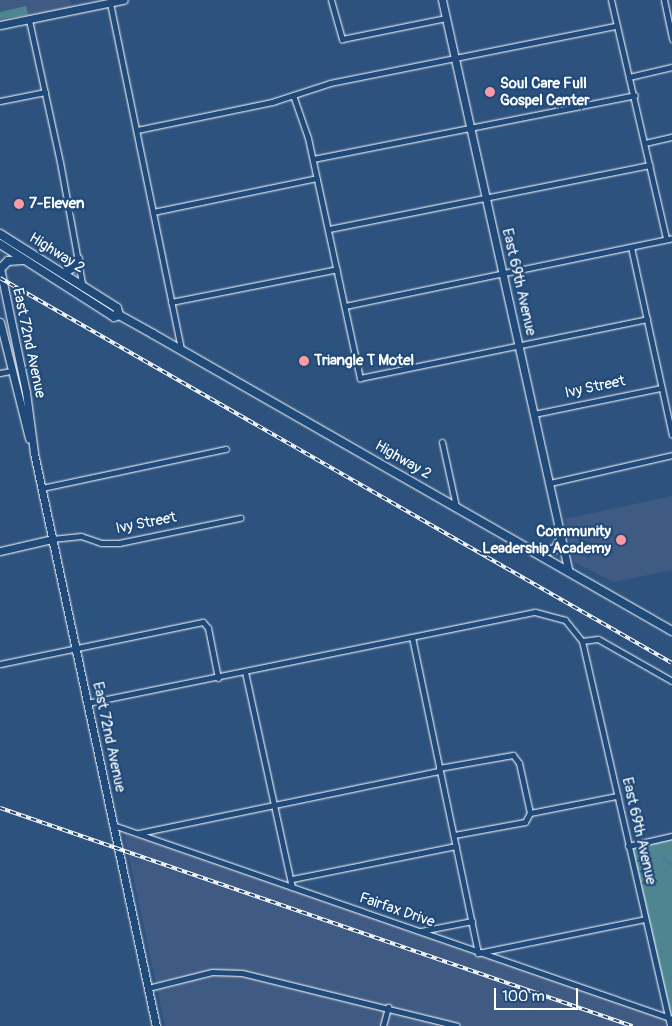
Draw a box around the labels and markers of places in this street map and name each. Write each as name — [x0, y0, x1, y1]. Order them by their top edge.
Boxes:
place label: Soul Care Full Gospel Center — [500, 74, 589, 109]
marker: Soul Care Full Gospel Center — [484, 86, 496, 98]
place label: 7-Eleven — [29, 195, 84, 213]
marker: 7-Eleven — [13, 198, 25, 210]
place label: Triangle T Motel — [314, 352, 414, 370]
marker: Triangle T Motel — [298, 355, 310, 367]
place label: Community Leadership Academy — [482, 522, 611, 557]
marker: Community Leadership Academy — [615, 534, 627, 546]

